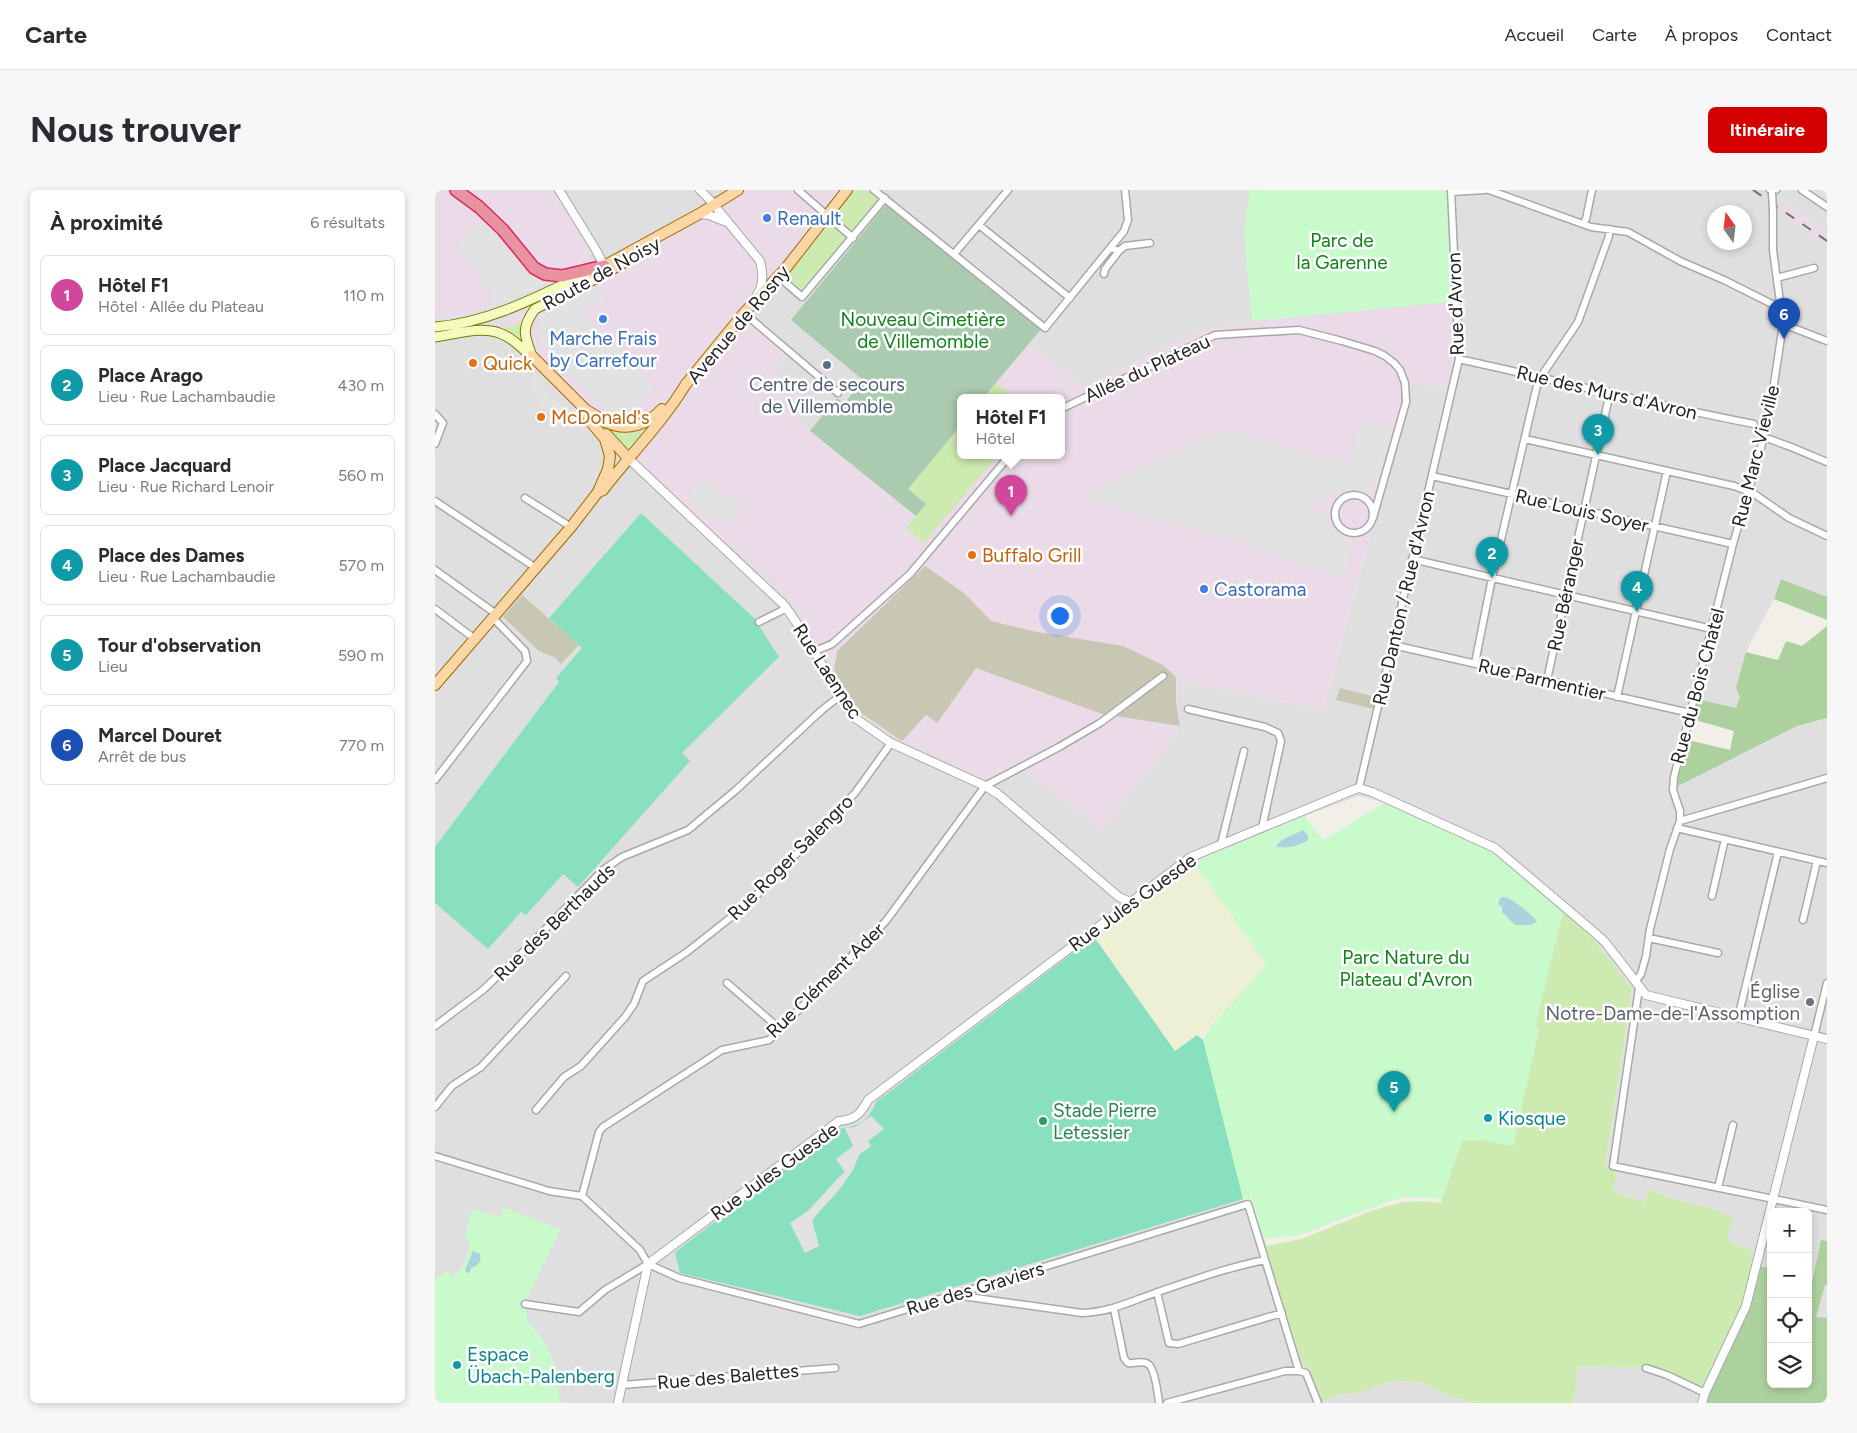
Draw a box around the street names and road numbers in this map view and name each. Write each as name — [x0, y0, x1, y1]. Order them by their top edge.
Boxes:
street label: Route de Noisy — [538, 232, 664, 315]
street label: Rue d'Avron — [1442, 252, 1469, 356]
street label: Avenue de Rosny — [682, 260, 795, 388]
street label: Allée du Plateau — [1081, 329, 1214, 408]
street label: Rue des Murs d'Avron — [1514, 361, 1699, 424]
street label: Rue Marc Vieville — [1727, 383, 1784, 529]
street label: Rue Louis Soyer — [1513, 484, 1651, 537]
street label: Rue Danton / Rue d'Avron — [1368, 489, 1439, 708]
street label: Rue Béranger — [1542, 536, 1589, 653]
street label: Rue du Bois Chatel — [1666, 606, 1729, 767]
street label: Rue Laennec — [788, 619, 867, 723]
street label: Rue Parmentier — [1476, 654, 1608, 705]
street label: Rue Roger Salengro — [723, 790, 858, 925]
street label: Rue Jules Guesde — [1064, 848, 1200, 956]
street label: Rue des Berthauds — [489, 859, 620, 986]
street label: Rue Clément Ader — [761, 918, 890, 1043]
street label: Rue Jules Guesde — [706, 1117, 842, 1225]
street label: Rue des Graviers — [903, 1257, 1047, 1320]
street label: Rue des Balettes — [656, 1359, 800, 1394]

